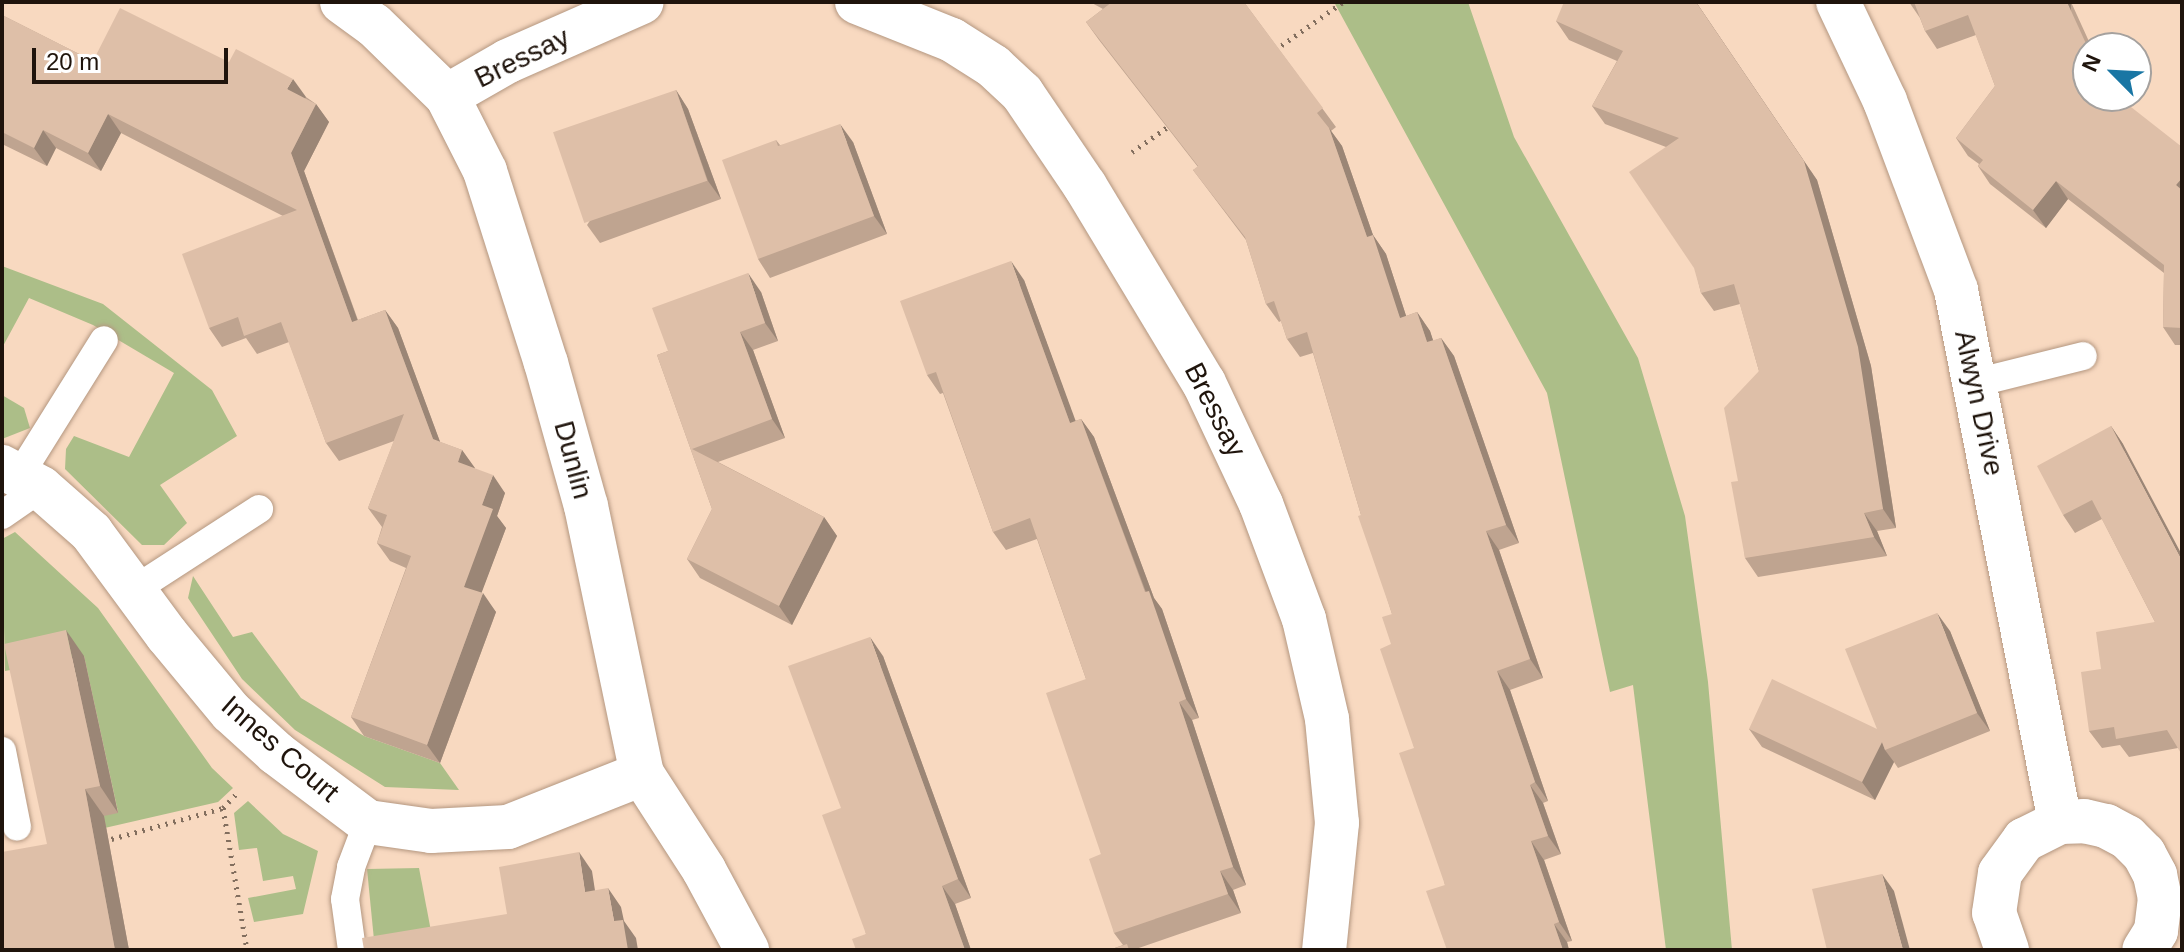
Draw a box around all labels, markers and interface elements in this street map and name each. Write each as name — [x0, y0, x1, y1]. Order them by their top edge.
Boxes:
street label: Bressay — [469, 21, 575, 95]
scale bar — [36, 32, 232, 82]
north arrow — [2072, 32, 2152, 112]
text: 20 m — [46, 48, 99, 75]
text: N — [2077, 51, 2106, 75]
street label: Alwyn Drive — [1947, 327, 2011, 479]
street label: Bressay — [1177, 357, 1253, 463]
street label: Dunlin — [547, 417, 599, 503]
street label: Innes Court — [214, 689, 346, 809]

